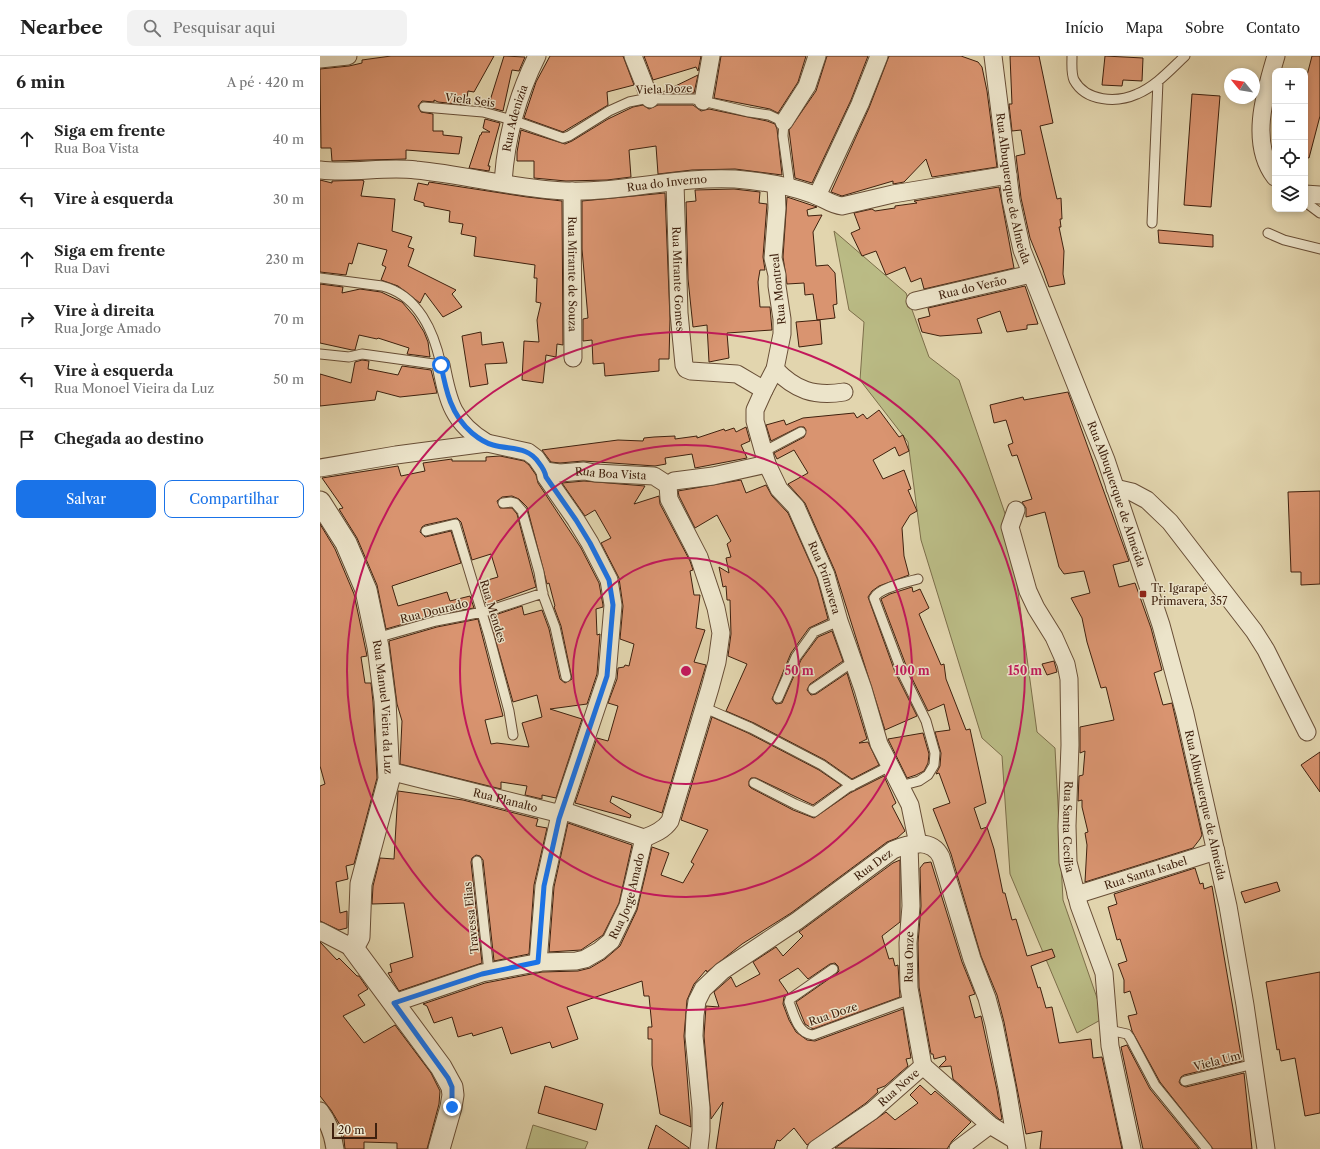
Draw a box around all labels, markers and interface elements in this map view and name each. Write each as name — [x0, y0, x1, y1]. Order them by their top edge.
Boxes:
search box — [127, 10, 407, 46]
text: Nearbee — [20, 16, 103, 39]
icon: search — [141, 17, 163, 39]
text: Pesquisar aqui — [173, 18, 275, 37]
text: Início — [1065, 19, 1104, 37]
text: Mapa — [1126, 19, 1163, 37]
text: Sobre — [1185, 19, 1224, 37]
text: Contato — [1246, 19, 1300, 37]
north arrow — [1224, 68, 1260, 104]
map controls — [1272, 68, 1308, 212]
button: + — [1272, 68, 1308, 104]
text: 6 min — [16, 72, 65, 92]
text: A pé · 420 m — [227, 74, 304, 90]
street label: Viela Doze — [634, 81, 693, 97]
street label: Rua Adenizia — [499, 83, 531, 153]
street label: Viela Seis — [443, 90, 496, 110]
button: − — [1272, 104, 1308, 140]
street label: Rua Albuquerque de Almeida — [993, 112, 1034, 266]
text: Siga em frente — [54, 121, 165, 140]
icon: ahead — [16, 128, 38, 150]
text: 40 m — [273, 131, 304, 147]
text: Rua Boa Vista — [54, 140, 139, 156]
button: locate — [1272, 140, 1308, 176]
street label: Rua do Inverno — [626, 172, 708, 195]
button: layers — [1272, 176, 1308, 212]
icon: left — [16, 188, 38, 210]
text: Vire à esquerda — [54, 189, 173, 208]
text: 30 m — [273, 191, 304, 207]
street label: Rua Mirante de Souza — [565, 216, 580, 332]
street label: Rua Mirante Gomes — [669, 226, 688, 332]
text: Siga em frente — [54, 241, 165, 260]
icon: ahead — [16, 248, 38, 270]
text: 230 m — [266, 251, 304, 267]
street label: Rua Montreal — [767, 252, 789, 325]
text: Rua Davi — [54, 260, 110, 276]
street label: Rua do Verão — [937, 273, 1008, 302]
text: Vire à direita — [54, 301, 154, 320]
icon: right — [16, 308, 38, 330]
text: 70 m — [274, 311, 304, 327]
text: Rua Jorge Amado — [54, 320, 161, 336]
route start — [432, 356, 450, 374]
text: Vire à esquerda — [54, 361, 173, 380]
icon: left — [16, 368, 38, 390]
text: 50 m — [273, 371, 304, 387]
text: Rua Monoel Vieira da Luz — [54, 380, 214, 396]
street label: Rua Albuquerque de Almeida — [1084, 419, 1148, 569]
icon: arrive — [16, 428, 38, 450]
text: Chegada ao destino — [54, 429, 204, 448]
street label: Rua Boa Vista — [574, 464, 647, 483]
button: Salvar — [16, 480, 156, 518]
button: Compartilhar — [164, 480, 304, 518]
street label: Rua Primavera — [805, 539, 844, 616]
street label: Rua Mendes — [477, 578, 509, 644]
place label: Tr. Igarapé Primavera, 357 — [1151, 581, 1228, 608]
marker: Tr. Igarapé Primavera, 357 — [1138, 589, 1148, 599]
street label: Rua Dourado — [398, 596, 470, 626]
street label: Rua Manuel Vieira da Luz — [370, 638, 396, 775]
text: 50 m — [784, 663, 814, 678]
text: 100 m — [894, 663, 930, 678]
text: 150 m — [1008, 663, 1042, 678]
centre of rings — [679, 664, 693, 678]
street label: Rua Albuquerque de Almeida — [1182, 729, 1229, 882]
street label: Rua Santa Cecília — [1060, 781, 1077, 874]
street label: Rua Planalto — [472, 785, 540, 815]
street label: Rua Dez — [851, 846, 895, 883]
street label: Rua Jorge Amado — [606, 851, 647, 942]
street label: Rua Santa Isabel — [1103, 853, 1189, 893]
street label: Travessa Elias — [460, 881, 482, 955]
street label: Rua Onze — [902, 931, 916, 983]
street label: Rua Doze — [807, 999, 859, 1029]
street label: Viela Um — [1191, 1048, 1243, 1074]
street label: Rua Nove — [875, 1066, 922, 1110]
route end — [443, 1098, 461, 1116]
scale bar — [332, 1121, 377, 1140]
text: 20 m — [338, 1123, 364, 1137]

